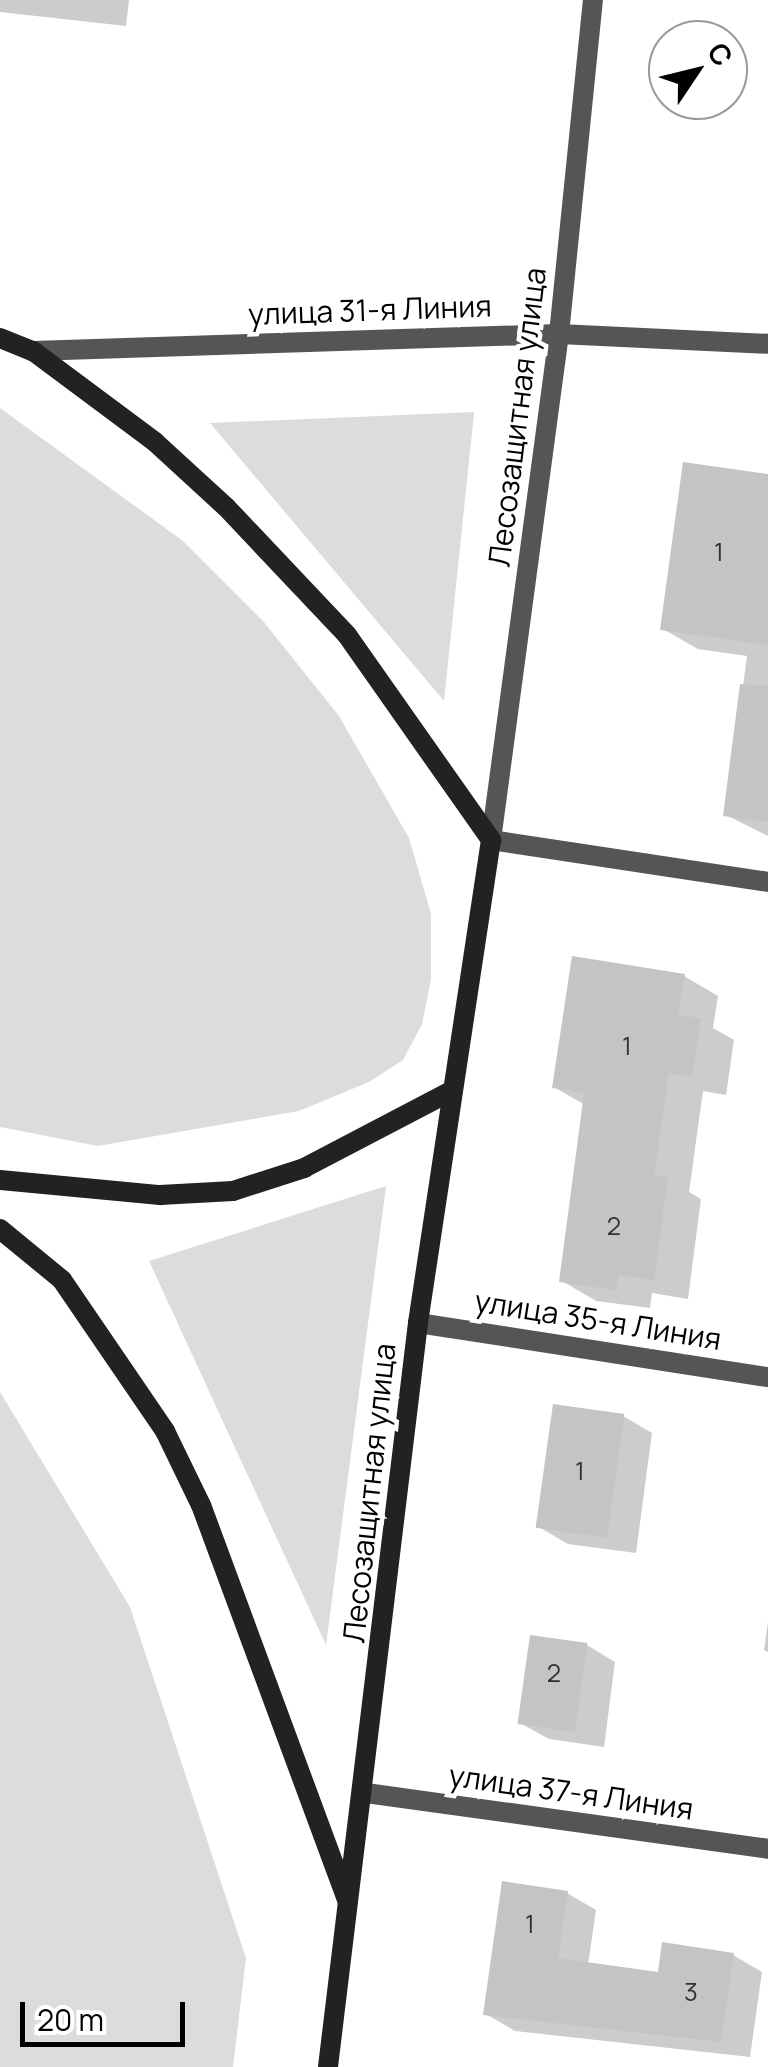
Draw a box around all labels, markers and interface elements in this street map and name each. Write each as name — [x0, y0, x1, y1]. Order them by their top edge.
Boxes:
north arrow — [648, 20, 748, 120]
text: С — [699, 35, 742, 73]
street label: Лесозащитная улица — [481, 265, 553, 569]
street label: улица 31-я Линия — [248, 288, 492, 332]
house number: 1 — [714, 537, 724, 567]
house number: 1 — [622, 1031, 632, 1061]
house number: 2 — [607, 1211, 621, 1241]
street label: улица 35-я Линия — [472, 1283, 724, 1357]
street label: Лесозащитная улица — [335, 1341, 403, 1645]
house number: 1 — [575, 1456, 585, 1486]
house number: 2 — [547, 1658, 561, 1688]
street label: улица 37-я Линия — [446, 1757, 696, 1827]
house number: 1 — [525, 1909, 535, 1939]
house number: 3 — [684, 1977, 698, 2007]
scale bar — [25, 1982, 190, 2044]
text: 20 m — [37, 1999, 104, 2040]

